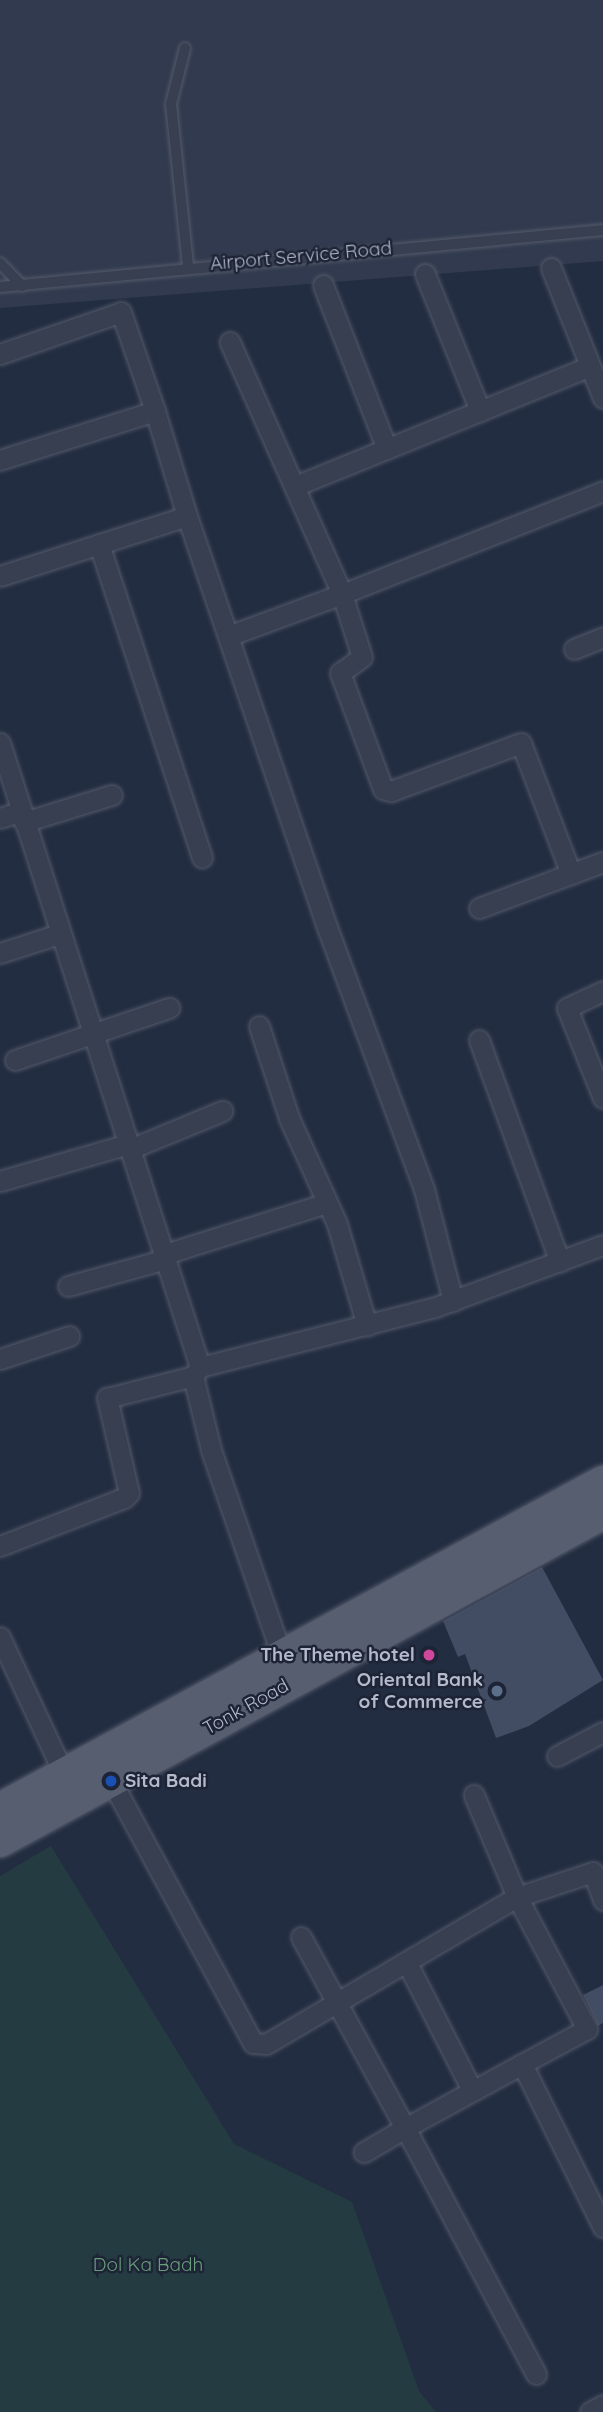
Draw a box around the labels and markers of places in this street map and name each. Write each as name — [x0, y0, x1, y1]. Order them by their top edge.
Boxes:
place label: The Theme hotel — [260, 1644, 415, 1666]
marker: The Theme hotel — [421, 1647, 437, 1663]
place label: Oriental Bank of Commerce — [357, 1669, 483, 1713]
marker: Oriental Bank of Commerce — [489, 1683, 505, 1699]
place label: Sita Badi — [125, 1770, 207, 1792]
marker: Sita Badi — [103, 1773, 119, 1789]

